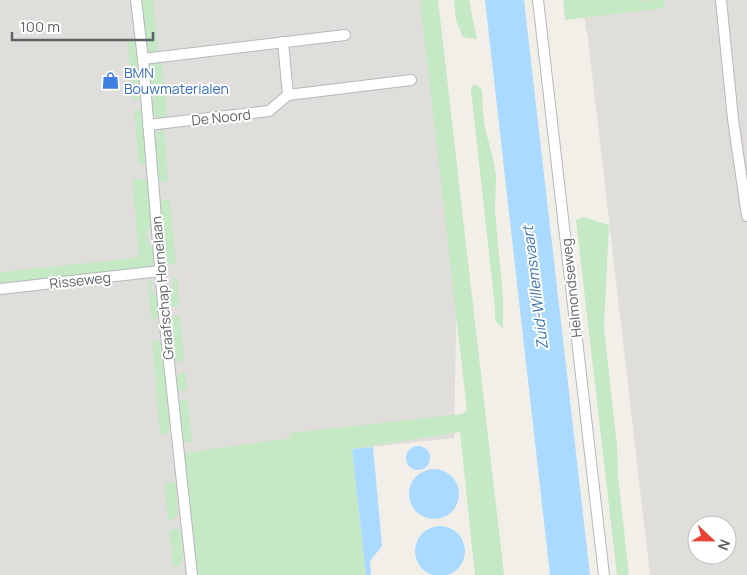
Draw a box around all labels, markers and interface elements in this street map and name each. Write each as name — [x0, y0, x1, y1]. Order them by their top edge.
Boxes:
scale bar — [12, 10, 154, 42]
text: 100 m — [20, 16, 60, 37]
place label: BMN Bouwmaterialen — [124, 63, 229, 98]
shop icon: BMN Bouwmaterialen — [100, 70, 120, 90]
street label: De Noord — [190, 104, 252, 130]
street label: Graafschap Hornelaan — [146, 215, 178, 361]
water label: Zuid-Willemsvaart — [517, 223, 553, 351]
street label: Helmondseweg — [556, 237, 586, 339]
street label: Risseweg — [48, 267, 112, 293]
north arrow — [687, 515, 737, 565]
text: N — [714, 537, 735, 553]

